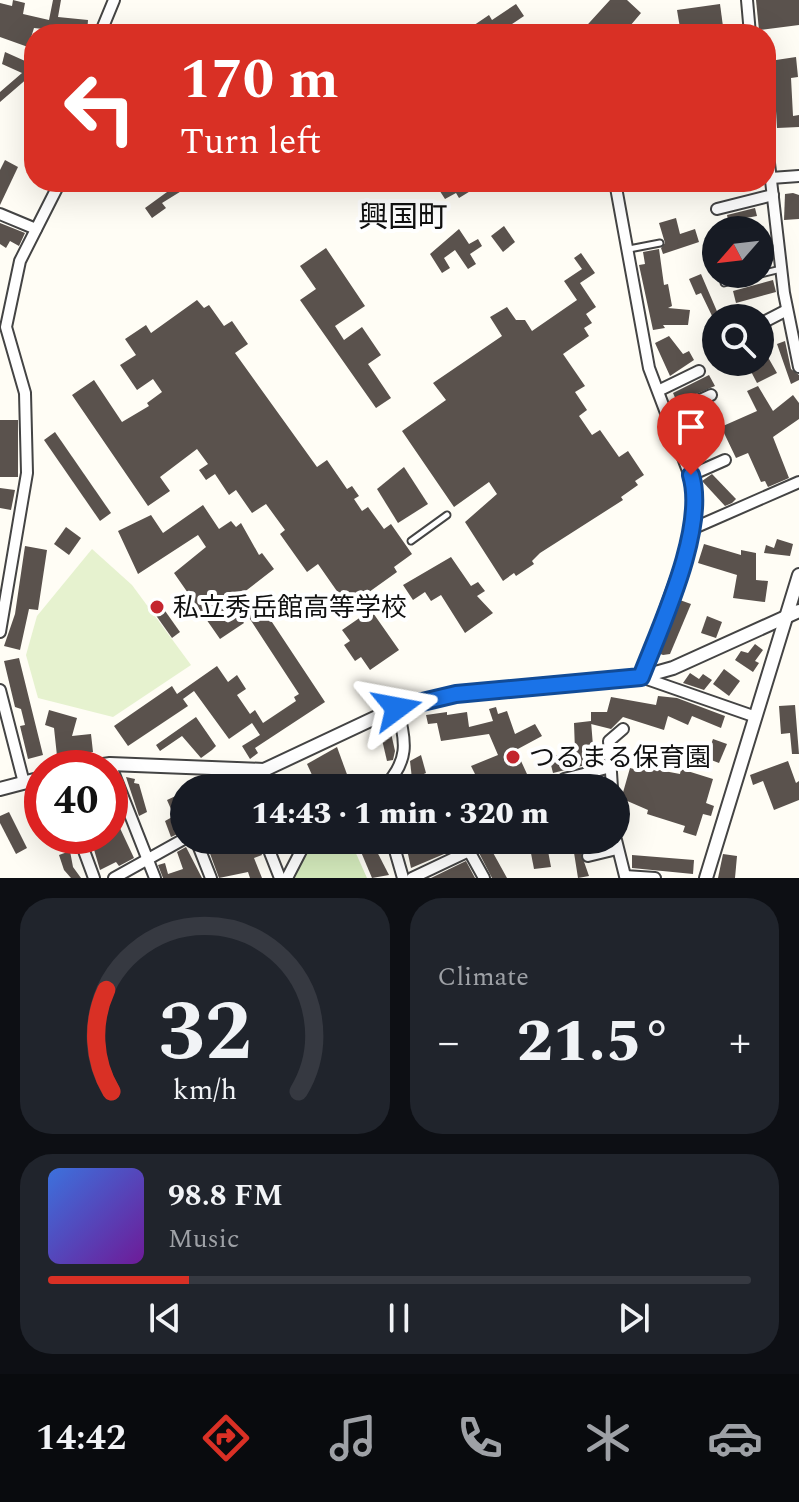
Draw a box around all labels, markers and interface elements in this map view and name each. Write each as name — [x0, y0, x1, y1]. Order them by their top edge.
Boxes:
text: 170 m — [180, 38, 339, 123]
icon: left — [48, 56, 152, 160]
text: Turn left — [180, 115, 321, 170]
district label: 興国町 — [358, 195, 448, 241]
north arrow — [702, 216, 774, 288]
map controls — [702, 216, 774, 376]
button: search — [702, 304, 774, 376]
pin — [657, 393, 725, 475]
icon: arrive — [669, 405, 713, 449]
place label: 私立秀岳館高等学校 — [173, 588, 407, 628]
marker: 私立秀岳館高等学校 — [148, 598, 166, 616]
position arrow — [355, 666, 439, 750]
place label: つるまる保育園 — [529, 738, 711, 778]
marker: つるまる保育園 — [504, 748, 522, 766]
speed limit sign: 40 — [24, 750, 128, 854]
text: 14:43 · 1 min · 320 m — [251, 791, 549, 837]
text: Climate — [438, 957, 529, 997]
text: 32 — [158, 970, 251, 1097]
text: 21.5° — [517, 996, 672, 1088]
text: − — [438, 1009, 460, 1076]
text: + — [729, 1009, 751, 1076]
text: km/h — [173, 1069, 237, 1112]
text: 98.8 FM — [168, 1173, 283, 1219]
text: Music — [168, 1219, 239, 1259]
icon: previous — [143, 1296, 187, 1340]
icon: pause — [377, 1296, 421, 1340]
icon: next — [612, 1296, 656, 1340]
icon: directions — [198, 1410, 254, 1466]
icon: music — [325, 1410, 381, 1466]
icon: phone — [452, 1410, 508, 1466]
icon: climate — [580, 1410, 636, 1466]
icon: car — [707, 1410, 763, 1466]
text: 14:42 — [36, 1411, 126, 1466]

